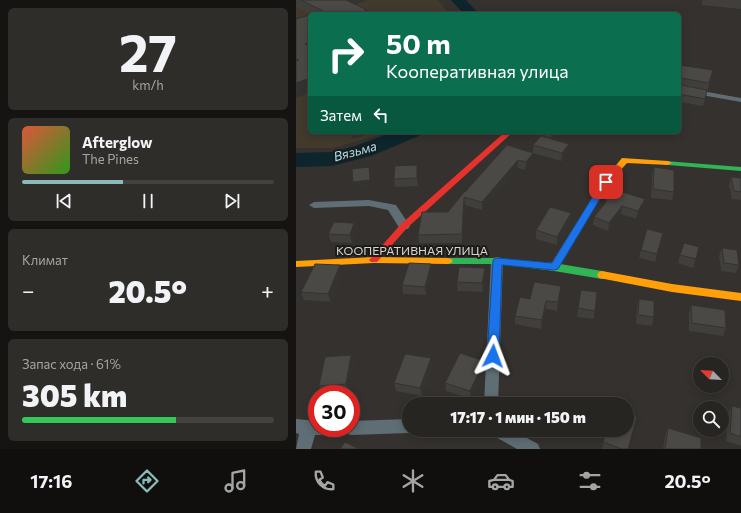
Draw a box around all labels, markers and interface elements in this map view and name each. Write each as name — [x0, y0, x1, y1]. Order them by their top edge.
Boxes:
text: 27 — [119, 19, 177, 83]
text: 50 m — [386, 26, 451, 60]
icon: right — [320, 28, 372, 80]
text: Кооперативная улица — [386, 60, 569, 82]
text: km/h — [132, 77, 164, 93]
icon: left — [370, 104, 392, 126]
text: Затем — [320, 106, 362, 124]
text: Afterglow — [82, 133, 152, 151]
water label: Вязьма — [332, 137, 379, 164]
text: The Pines — [82, 151, 139, 167]
pin — [589, 165, 623, 199]
icon: arrive — [595, 171, 617, 193]
icon: previous — [53, 190, 75, 212]
icon: pause — [137, 190, 159, 212]
icon: next — [221, 190, 243, 212]
street label: КООПЕРАТИВНАЯ УЛИЦА — [336, 243, 488, 257]
text: Климат — [22, 252, 68, 268]
text: 20.5° — [108, 272, 187, 309]
text: − — [22, 277, 35, 304]
text: + — [261, 277, 274, 304]
position arrow — [472, 335, 514, 377]
text: Запас хода · 61% — [22, 356, 121, 372]
north arrow — [693, 357, 729, 393]
map controls — [693, 357, 729, 437]
text: 305 km — [22, 376, 127, 413]
speed limit sign: 30 — [308, 385, 360, 437]
button: search — [693, 401, 729, 437]
text: 17:17 · 1 мин · 150 m — [450, 408, 586, 426]
icon: directions — [133, 467, 161, 495]
icon: music — [222, 467, 250, 495]
icon: phone — [310, 467, 338, 495]
icon: climate — [399, 467, 427, 495]
icon: car — [487, 467, 515, 495]
icon: filters — [576, 467, 604, 495]
text: 17:16 — [30, 470, 72, 492]
text: 20.5° — [664, 470, 711, 492]

